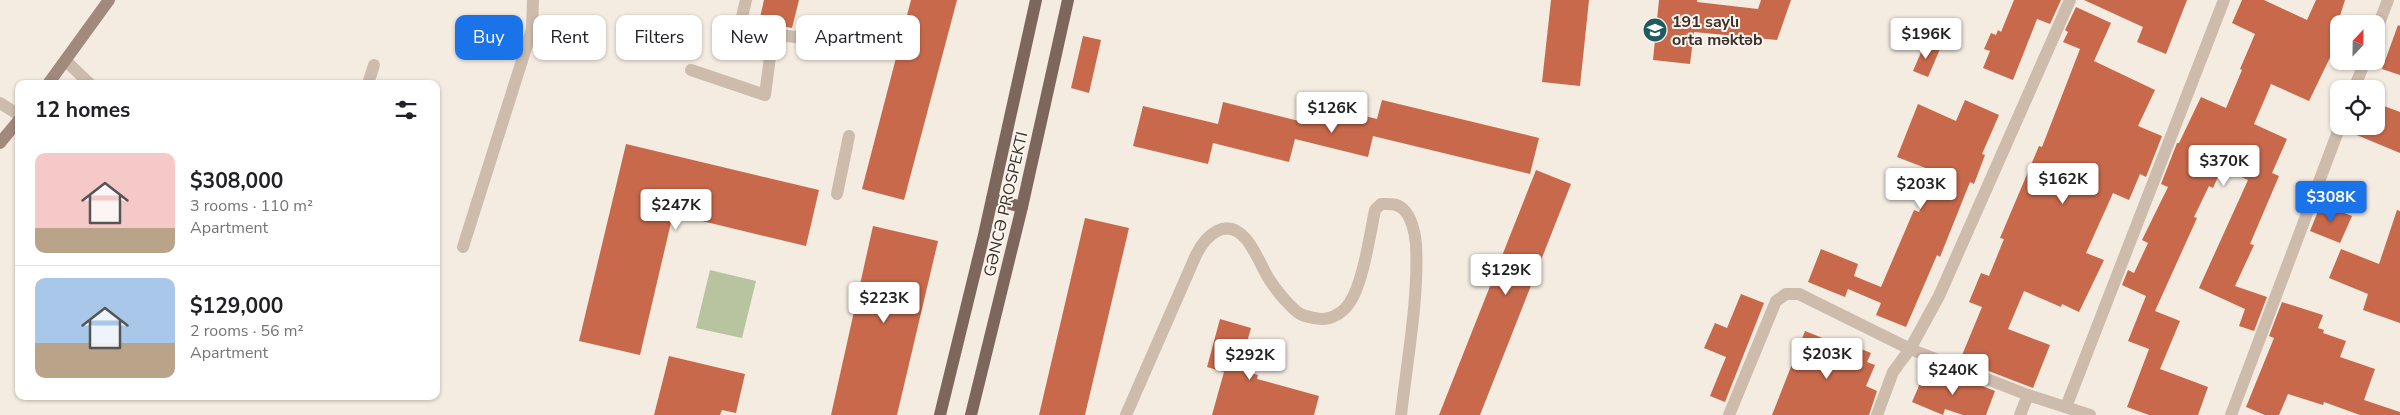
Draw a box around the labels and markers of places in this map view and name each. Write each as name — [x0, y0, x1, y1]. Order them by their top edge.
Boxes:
place label: 191 saylı orta məktəb — [1672, 11, 1763, 51]
school or university icon: 191 saylı orta məktəb — [1642, 17, 1668, 43]
pin: $196K — [1891, 18, 1961, 60]
pin: $126K — [1297, 92, 1367, 134]
pin: $370K — [2189, 144, 2259, 187]
pin: $162K — [2028, 162, 2098, 205]
pin: $203K — [1886, 168, 1956, 210]
pin: $308K — [2296, 180, 2366, 223]
pin: $247K — [641, 188, 711, 231]
pin: $129K — [1471, 254, 1541, 296]
pin: $223K — [849, 282, 919, 324]
pin: $292K — [1215, 338, 1285, 381]
pin: $203K — [1792, 338, 1862, 380]
pin: $240K — [1918, 354, 1988, 396]

